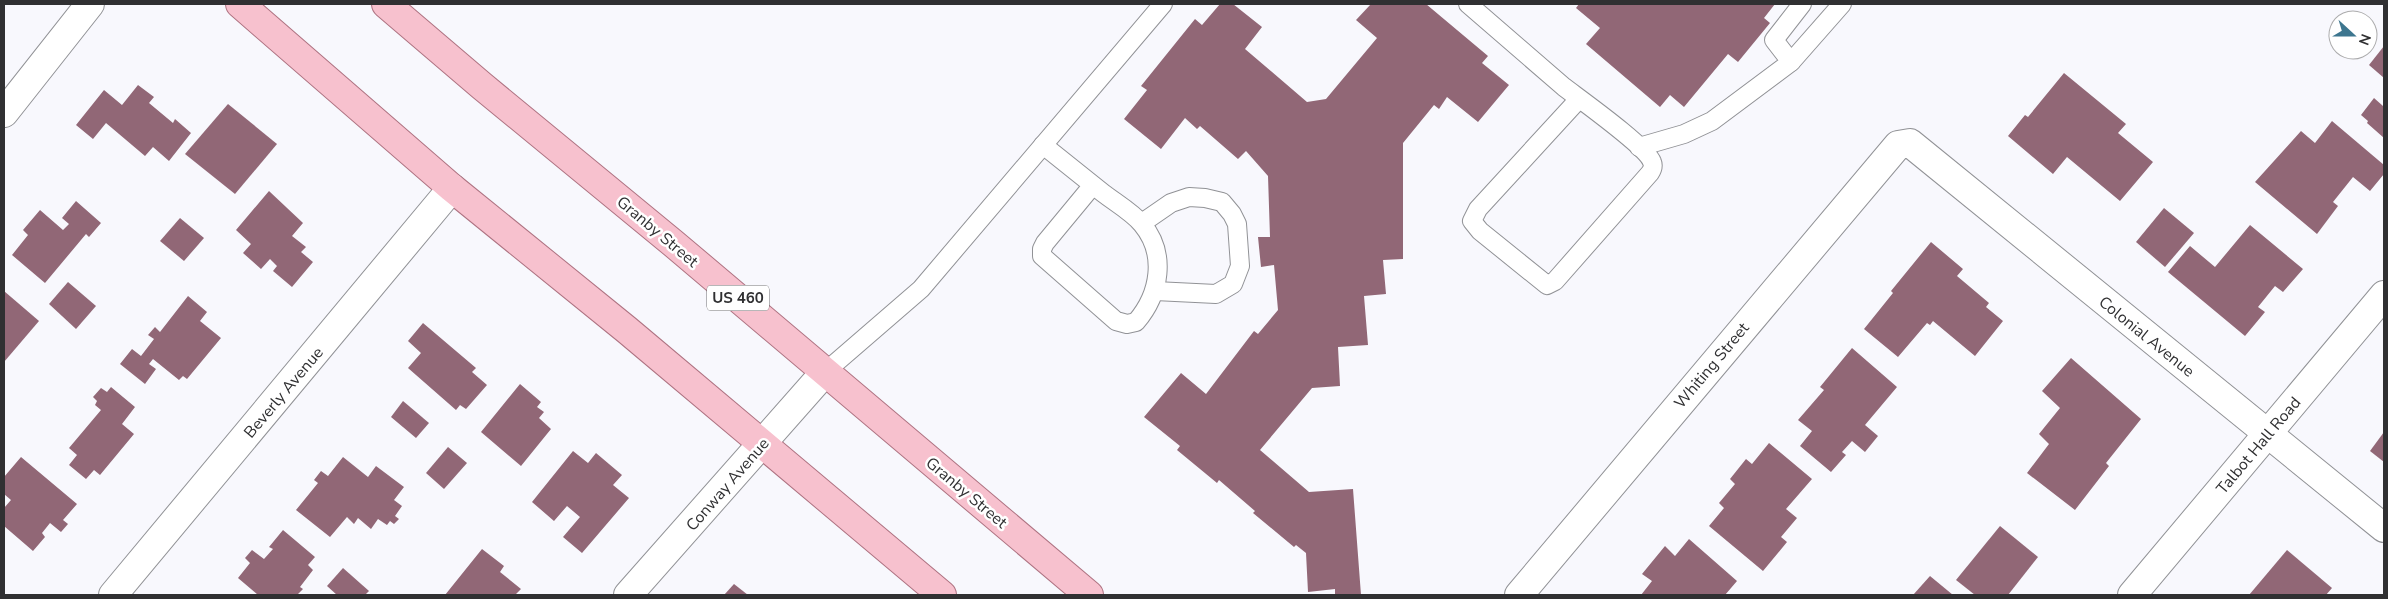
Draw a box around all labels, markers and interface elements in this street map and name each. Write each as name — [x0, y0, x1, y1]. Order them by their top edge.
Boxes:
north arrow — [2328, 10, 2378, 60]
text: N — [2354, 31, 2375, 48]
street label: Granby Street — [612, 191, 703, 273]
road number: US 460 — [707, 286, 769, 310]
street label: Colonial Avenue — [2094, 291, 2199, 382]
street label: Whiting Street — [1669, 318, 1755, 413]
street label: Beverly Avenue — [239, 342, 328, 443]
street label: Talbot Hall Road — [2211, 392, 2306, 499]
street label: Conway Avenue — [681, 433, 774, 536]
street label: Granby Street — [921, 452, 1012, 534]

